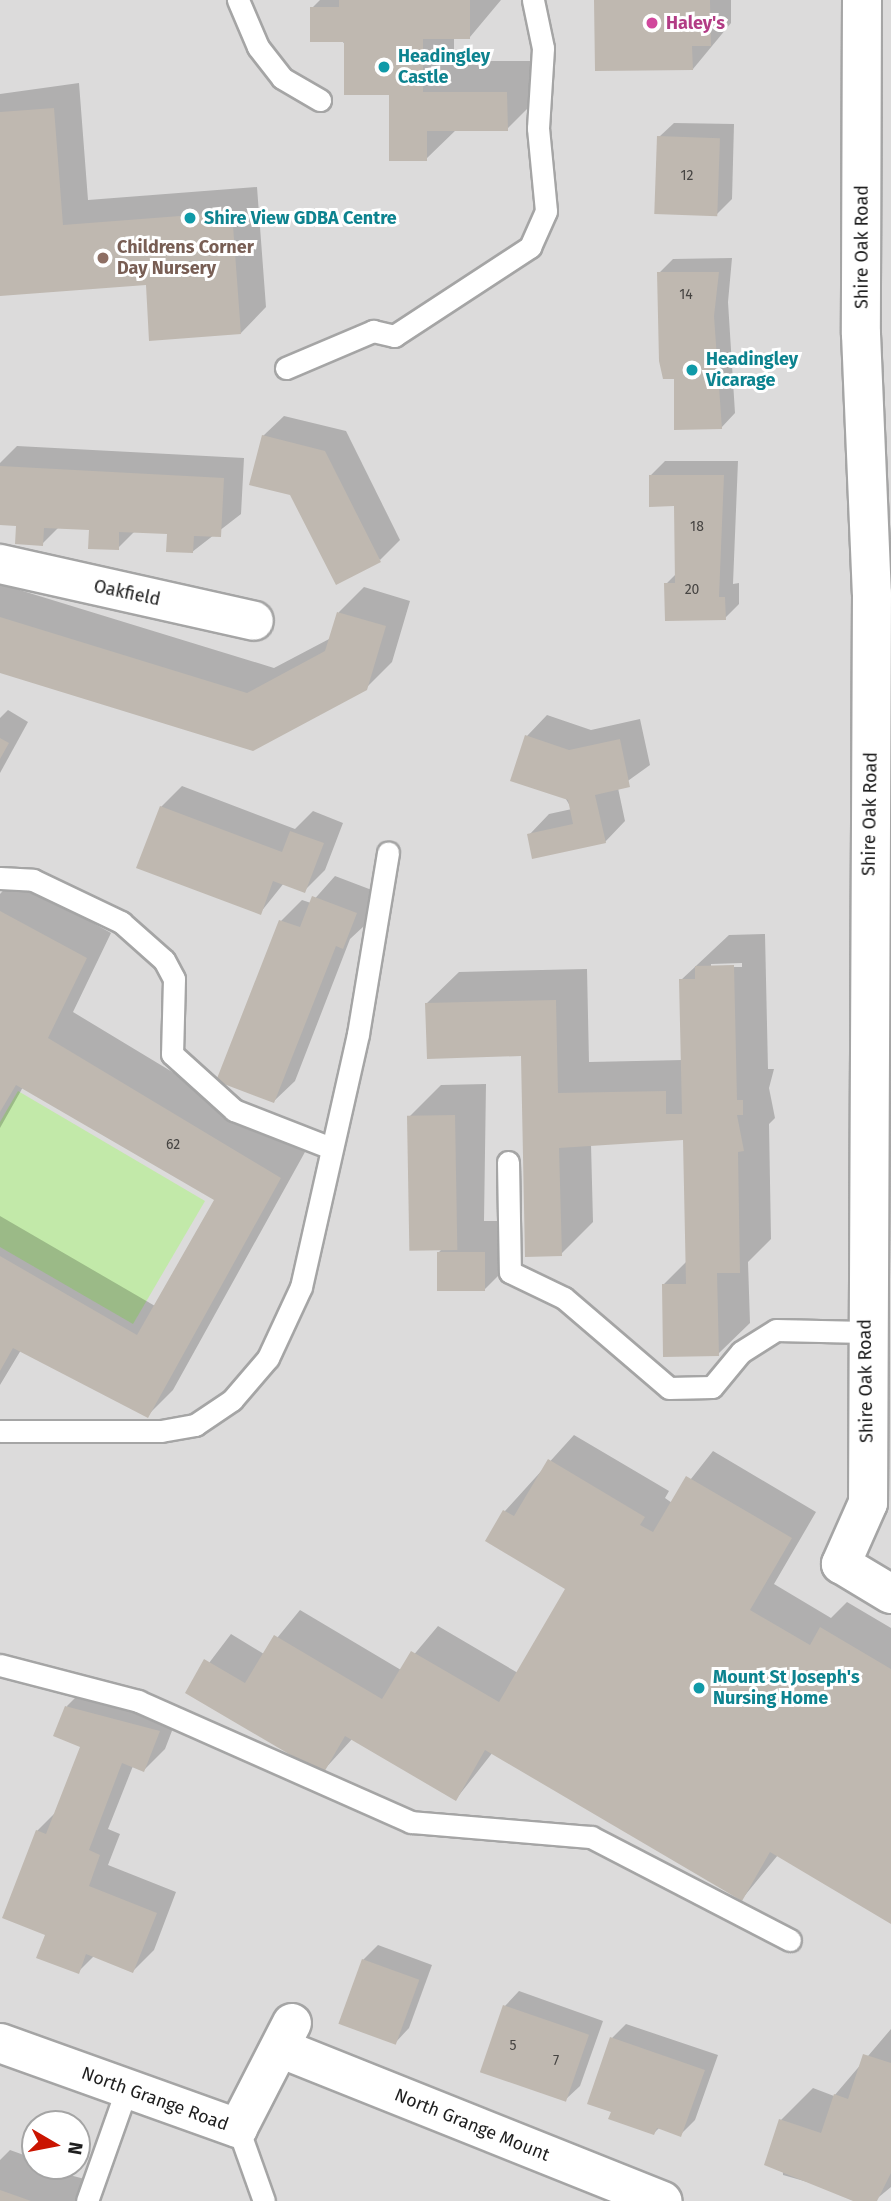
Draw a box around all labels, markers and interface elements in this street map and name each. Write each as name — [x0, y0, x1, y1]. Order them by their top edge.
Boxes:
place label: Haley's — [666, 12, 725, 34]
marker: Haley's — [644, 15, 660, 31]
place label: Headingley Castle — [398, 46, 490, 88]
marker: Headingley Castle — [376, 59, 392, 75]
house number: 12 — [681, 168, 693, 184]
street label: Shire Oak Road — [851, 185, 873, 309]
place label: Shire View GDBA Centre — [204, 207, 397, 229]
marker: Shire View GDBA Centre — [182, 210, 198, 226]
place label: Childrens Corner Day Nursery — [117, 237, 254, 280]
marker: Childrens Corner Day Nursery — [95, 250, 111, 266]
house number: 14 — [679, 287, 693, 303]
place label: Headingley Vicarage — [706, 349, 798, 392]
marker: Headingley Vicarage — [684, 362, 700, 378]
house number: 18 — [690, 519, 704, 535]
street label: Oakfield — [92, 575, 162, 611]
house number: 20 — [685, 582, 699, 598]
street label: Shire Oak Road — [858, 752, 882, 876]
house number: 62 — [166, 1137, 180, 1153]
street label: Shire Oak Road — [854, 1319, 878, 1443]
place label: Mount St Joseph's Nursing Home — [713, 1667, 860, 1710]
marker: Mount St Joseph's Nursing Home — [691, 1680, 707, 1696]
house number: 5 — [509, 2038, 517, 2054]
house number: 7 — [553, 2053, 559, 2069]
street label: North Grange Road — [79, 2062, 231, 2136]
street label: North Grange Mount — [391, 2084, 553, 2166]
north arrow — [21, 2110, 91, 2180]
text: N — [63, 2140, 88, 2157]

